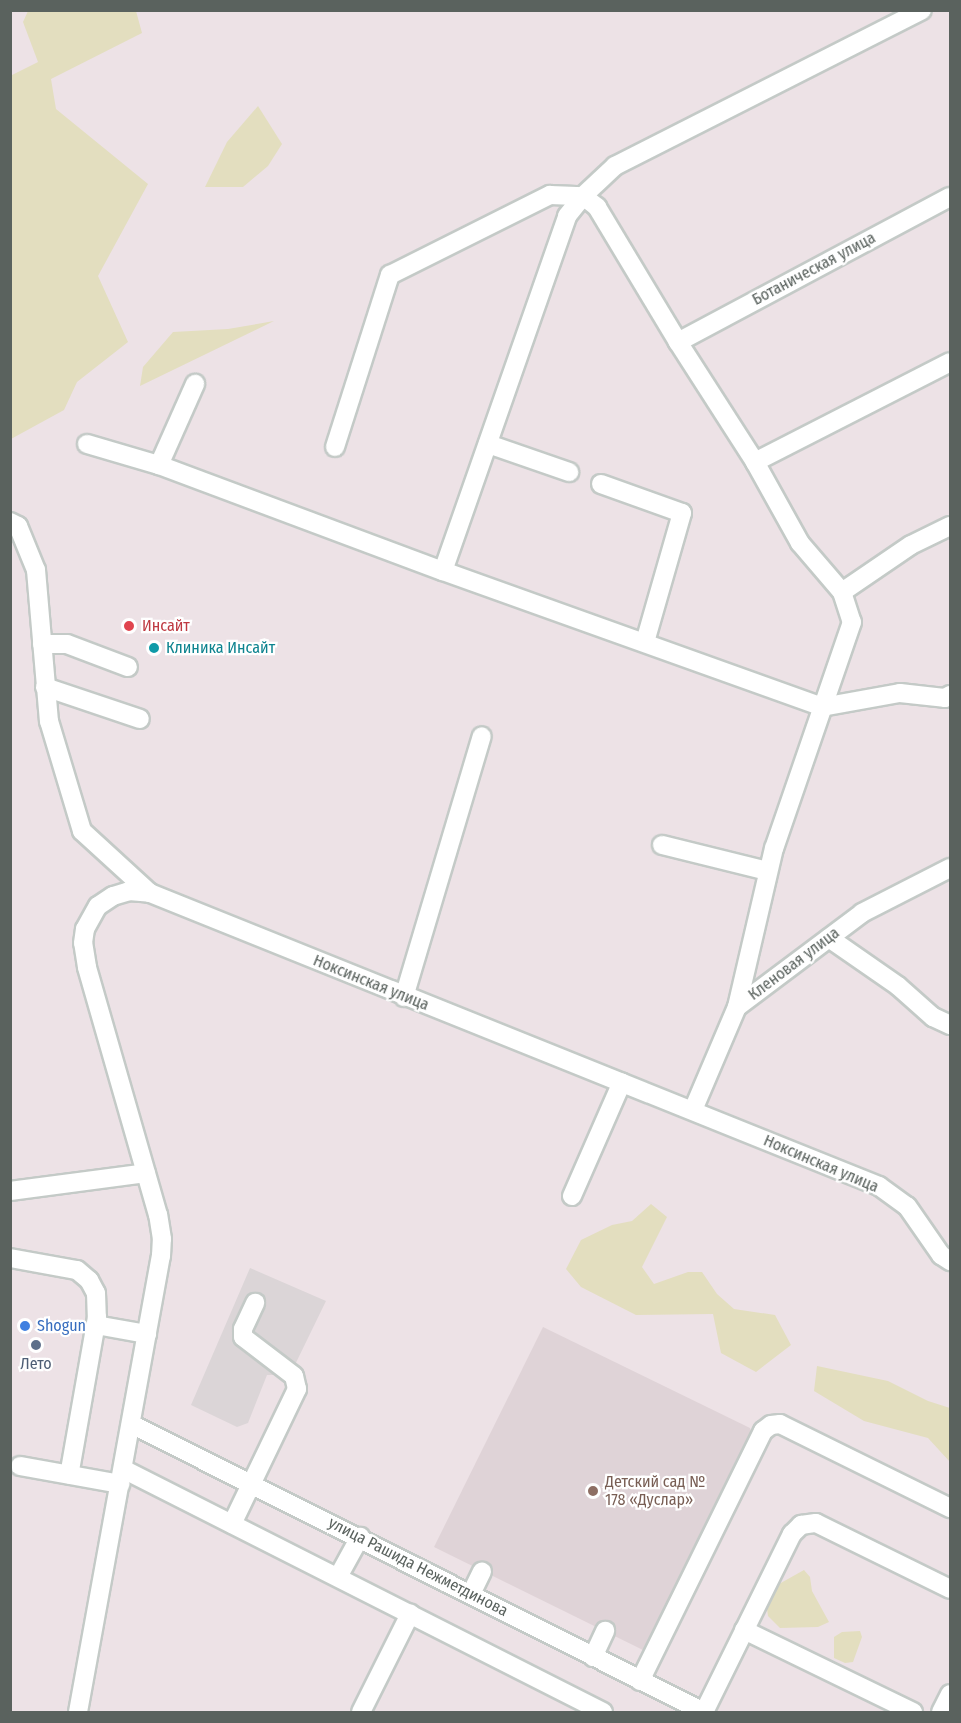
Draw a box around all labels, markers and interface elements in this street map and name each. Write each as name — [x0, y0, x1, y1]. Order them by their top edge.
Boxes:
street label: Ботаническая улица — [749, 228, 879, 310]
place label: Инсайт — [142, 616, 190, 636]
marker: Инсайт — [120, 617, 138, 635]
place label: Клиника Инсайт — [166, 638, 275, 658]
marker: Клиника Инсайт — [147, 641, 161, 655]
street label: Кленовая улица — [745, 923, 843, 1005]
street label: Ноксинская улица — [310, 951, 432, 1015]
street label: Ноксинская улица — [761, 1131, 881, 1197]
place label: Shogun — [37, 1316, 86, 1336]
marker: Shogun — [18, 1319, 32, 1333]
marker: Лето — [29, 1338, 43, 1352]
place label: Лето — [20, 1354, 52, 1374]
place label: Детский сад № 178 «Дуслар» — [605, 1472, 705, 1510]
marker: Детский сад № 178 «Дуслар» — [586, 1484, 600, 1498]
street label: улица Рашида Нежметдинова — [325, 1513, 511, 1621]

